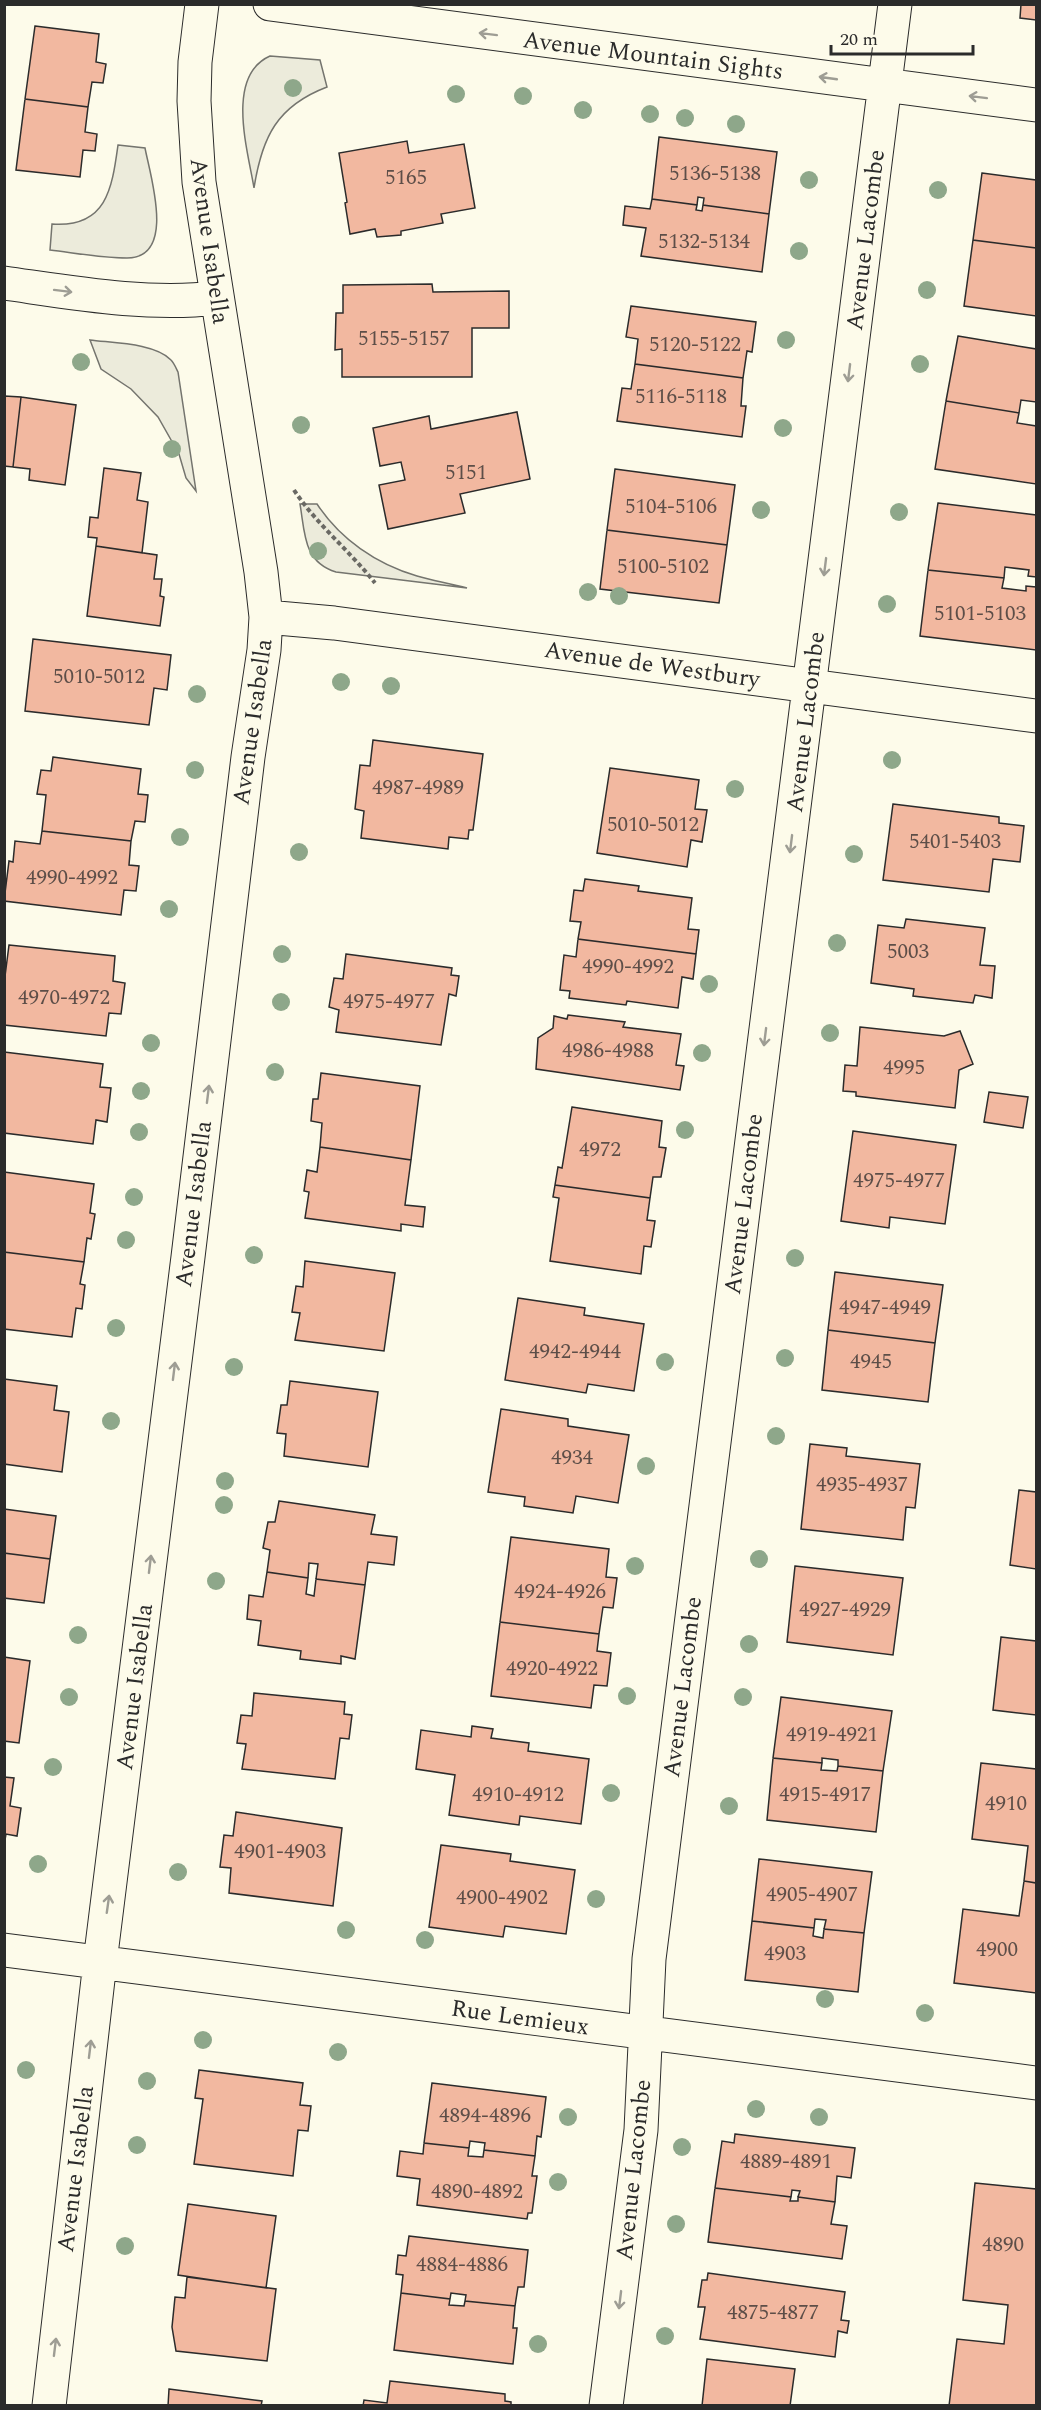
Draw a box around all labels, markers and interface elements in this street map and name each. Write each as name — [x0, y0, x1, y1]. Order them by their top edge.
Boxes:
scale bar — [831, 18, 974, 56]
street label: Avenue Mountain Sights — [521, 22, 785, 90]
text: 20 m — [840, 26, 878, 53]
one-way arrow — [479, 29, 499, 40]
one-way arrow — [818, 73, 838, 84]
one-way arrow — [969, 92, 989, 103]
street label: Avenue Lacombe — [837, 147, 895, 333]
street label: Avenue Isabella — [180, 156, 239, 327]
house number: 5136-5138 — [669, 158, 761, 190]
house number: 5165 — [385, 162, 427, 194]
house number: 5132-5134 — [658, 226, 750, 258]
one-way arrow — [52, 285, 72, 296]
house number: 5155-5157 — [358, 323, 450, 355]
house number: 5120-5122 — [649, 329, 741, 361]
one-way arrow — [844, 363, 855, 383]
house number: 5116-5118 — [635, 381, 727, 413]
house number: 5151 — [445, 457, 487, 489]
house number: 5104-5106 — [625, 491, 717, 523]
house number: 5100-5102 — [617, 551, 709, 583]
one-way arrow — [819, 556, 830, 576]
house number: 5101-5103 — [934, 598, 1026, 630]
street label: Avenue Lacombe — [777, 629, 835, 815]
street label: Avenue de Westbury — [542, 632, 764, 698]
street label: Avenue Isabella — [224, 636, 283, 807]
house number: 5010-5012 — [53, 661, 145, 693]
house number: 4987-4989 — [372, 772, 464, 804]
house number: 5010-5012 — [607, 809, 699, 841]
house number: 5401-5403 — [909, 826, 1001, 858]
one-way arrow — [785, 833, 796, 853]
house number: 4990-4992 — [26, 862, 118, 894]
house number: 5003 — [887, 936, 929, 968]
house number: 4990-4992 — [582, 951, 674, 983]
house number: 4970-4972 — [18, 982, 110, 1014]
house number: 4975-4977 — [343, 986, 435, 1018]
one-way arrow — [760, 1027, 771, 1046]
house number: 4986-4988 — [562, 1035, 654, 1067]
house number: 4995 — [883, 1052, 925, 1084]
one-way arrow — [202, 1085, 213, 1104]
street label: Avenue Lacombe — [715, 1111, 773, 1297]
street label: Avenue Isabella — [166, 1118, 222, 1289]
house number: 4972 — [579, 1134, 621, 1166]
house number: 4975-4977 — [853, 1165, 945, 1197]
house number: 4947-4949 — [839, 1292, 931, 1324]
house number: 4942-4944 — [529, 1336, 621, 1368]
house number: 4945 — [850, 1346, 892, 1378]
one-way arrow — [169, 1362, 180, 1381]
house number: 4934 — [551, 1442, 593, 1474]
house number: 4935-4937 — [816, 1469, 908, 1501]
one-way arrow — [145, 1555, 156, 1575]
house number: 4924-4926 — [514, 1576, 606, 1608]
street label: Avenue Lacombe — [654, 1594, 712, 1780]
house number: 4927-4929 — [799, 1594, 891, 1626]
street label: Avenue Isabella — [107, 1601, 163, 1772]
house number: 4920-4922 — [506, 1653, 598, 1685]
house number: 4919-4921 — [786, 1719, 878, 1751]
house number: 4910-4912 — [472, 1779, 564, 1811]
house number: 4915-4917 — [779, 1779, 871, 1811]
house number: 4910 — [985, 1788, 1027, 1820]
house number: 4901-4903 — [234, 1836, 326, 1868]
house number: 4905-4907 — [766, 1879, 858, 1911]
house number: 4900-4902 — [456, 1882, 548, 1914]
one-way arrow — [102, 1894, 113, 1914]
house number: 4900 — [976, 1934, 1018, 1966]
house number: 4903 — [764, 1938, 806, 1970]
street label: Rue Lemieux — [449, 1991, 591, 2045]
one-way arrow — [84, 2040, 95, 2060]
street label: Avenue Lacombe — [607, 2078, 661, 2262]
street label: Avenue Isabella — [48, 2083, 104, 2254]
house number: 4894-4896 — [439, 2100, 531, 2132]
house number: 4889-4891 — [740, 2146, 832, 2178]
house number: 4890-4892 — [431, 2176, 523, 2208]
house number: 4890 — [982, 2229, 1024, 2261]
house number: 4884-4886 — [416, 2249, 508, 2281]
one-way arrow — [614, 2290, 625, 2310]
house number: 4875-4877 — [727, 2297, 819, 2329]
one-way arrow — [50, 2338, 61, 2358]

